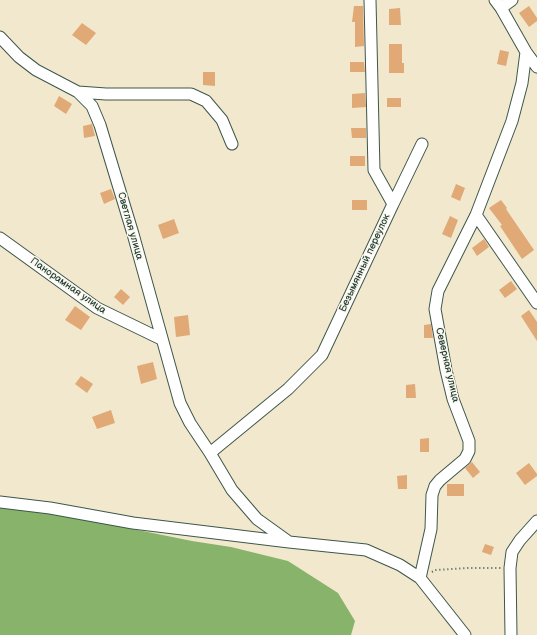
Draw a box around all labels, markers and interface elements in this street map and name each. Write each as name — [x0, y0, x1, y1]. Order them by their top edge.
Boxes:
street label: Светлая улица — [115, 191, 145, 261]
street label: Безымянный переулок — [337, 212, 393, 314]
street label: Панорамная улица — [28, 255, 108, 317]
street label: Северная улица — [433, 326, 461, 404]

